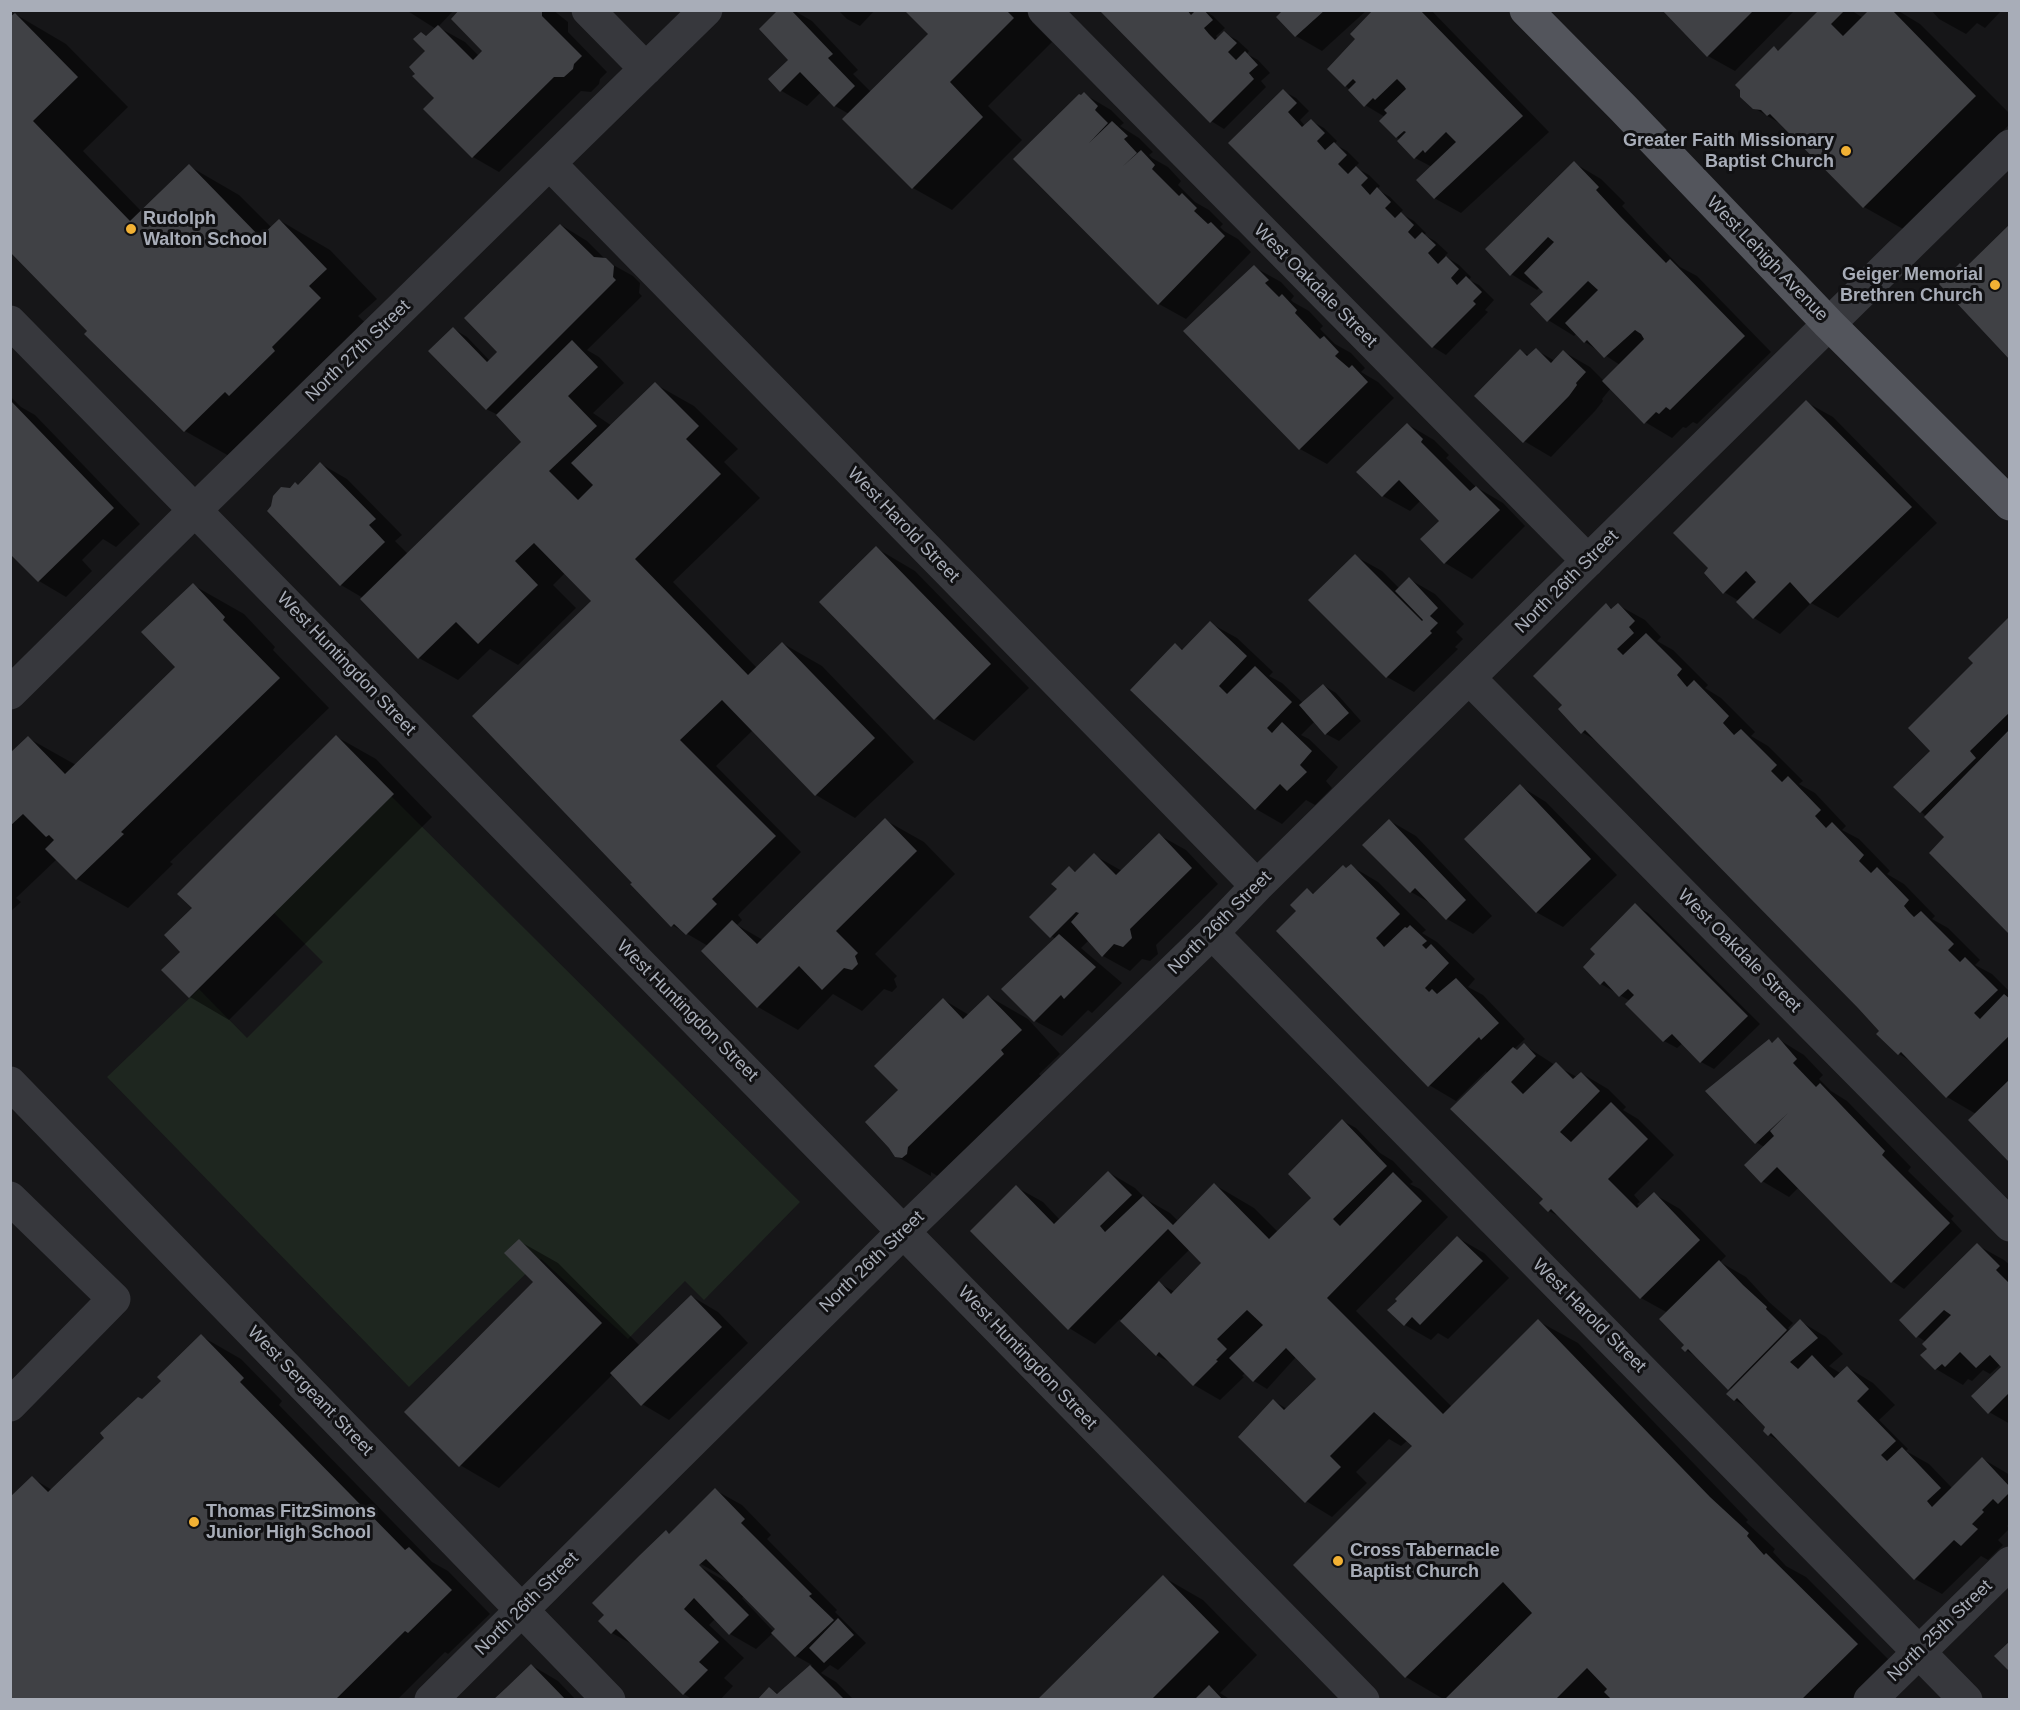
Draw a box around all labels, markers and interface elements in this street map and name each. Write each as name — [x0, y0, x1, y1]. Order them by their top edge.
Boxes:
place label: Greater Faith Missionary Baptist Church — [1623, 130, 1834, 172]
marker: Greater Faith Missionary Baptist Church — [1839, 144, 1853, 158]
street label: West Lehigh Avenue — [1702, 192, 1832, 326]
place label: Rudolph Walton School — [143, 208, 267, 250]
street label: West Oakdale Street — [1249, 220, 1381, 352]
marker: Rudolph Walton School — [124, 222, 138, 236]
place label: Geiger Memorial Brethren Church — [1840, 264, 1983, 306]
marker: Geiger Memorial Brethren Church — [1988, 278, 2002, 292]
street label: North 27th Street — [301, 296, 415, 406]
street label: West Harold Street — [843, 463, 963, 587]
street label: North 26th Street — [1511, 526, 1623, 638]
street label: West Huntingdon Street — [272, 588, 420, 740]
street label: North 26th Street — [1164, 867, 1276, 979]
street label: West Oakdale Street — [1673, 885, 1805, 1017]
street label: West Huntingdon Street — [612, 936, 762, 1086]
street label: North 26th Street — [815, 1207, 929, 1317]
street label: West Harold Street — [1528, 1255, 1650, 1377]
street label: West Huntingdon Street — [953, 1282, 1101, 1434]
street label: West Sergeant Street — [243, 1322, 377, 1460]
place label: Thomas FitzSimons Junior High School — [206, 1501, 376, 1544]
marker: Thomas FitzSimons Junior High School — [187, 1515, 201, 1529]
place label: Cross Tabernacle Baptist Church — [1350, 1540, 1500, 1582]
street label: North 26th Street — [471, 1548, 583, 1660]
marker: Cross Tabernacle Baptist Church — [1331, 1554, 1345, 1568]
street label: North 25th Street — [1883, 1576, 1997, 1686]

